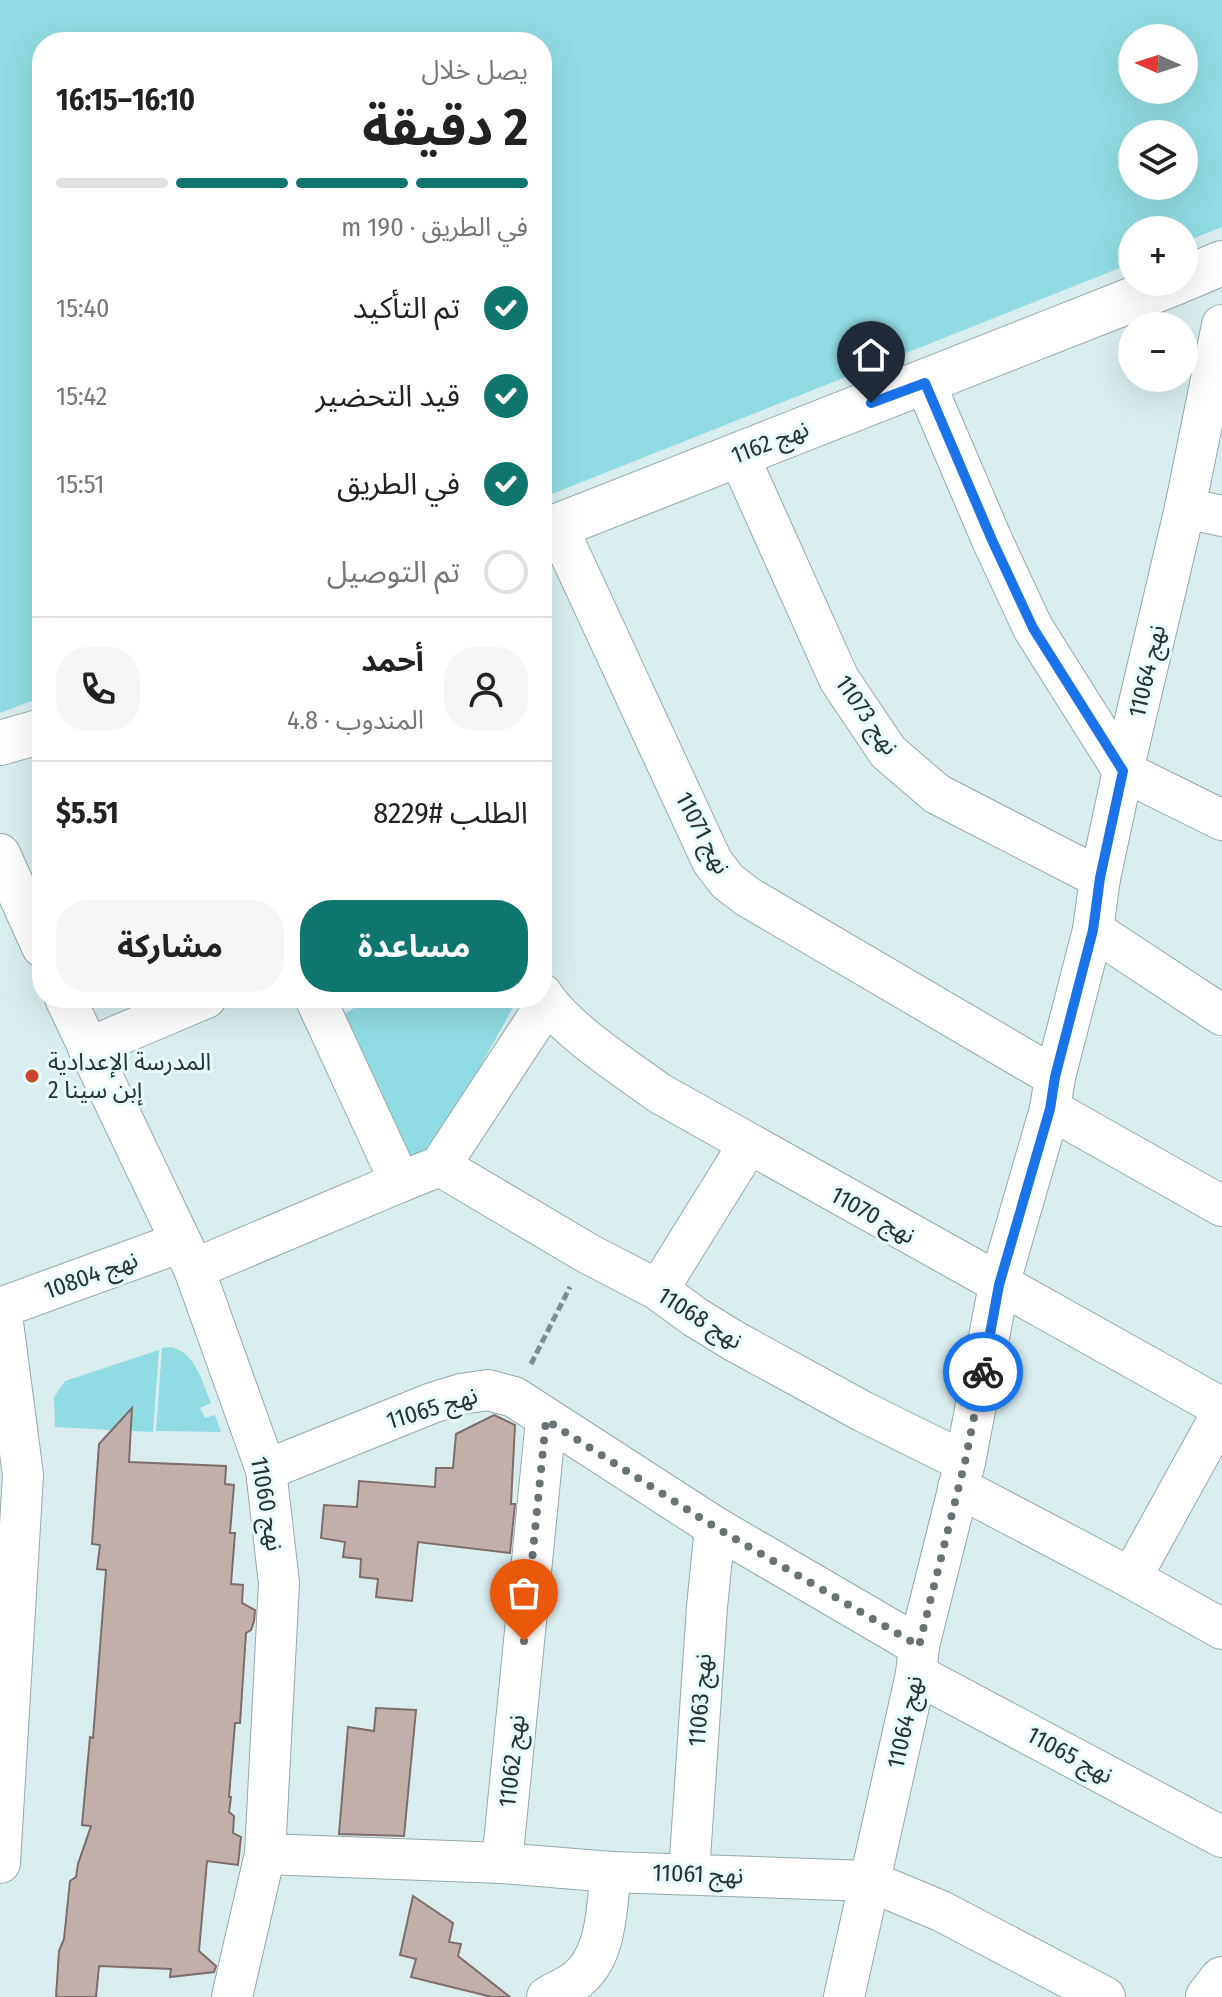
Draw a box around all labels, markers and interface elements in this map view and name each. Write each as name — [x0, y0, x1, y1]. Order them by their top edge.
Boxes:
north arrow — [1118, 24, 1198, 104]
map controls — [1118, 24, 1198, 392]
text: يصل خلال — [422, 55, 528, 86]
text: 16:10–16:15 — [56, 82, 195, 118]
text: 2 دقيقة — [362, 96, 528, 159]
button: layers — [1118, 120, 1198, 200]
text: في الطريق · 190 m — [341, 212, 528, 243]
button: + — [1118, 216, 1198, 296]
icon: check — [484, 286, 528, 330]
text: تم التأكيد — [353, 290, 460, 326]
text: 15:40 — [56, 293, 110, 324]
button: − — [1118, 312, 1198, 392]
pin — [837, 321, 905, 403]
icon: home — [849, 333, 893, 377]
icon: check — [484, 374, 528, 418]
text: قيد التحضير — [316, 378, 460, 414]
text: 15:42 — [56, 381, 107, 412]
street label: نهج 1162 — [727, 415, 814, 472]
icon: check — [484, 462, 528, 506]
text: في الطريق — [337, 466, 460, 502]
text: 15:51 — [56, 469, 105, 500]
text: تم التوصيل — [327, 554, 460, 590]
street label: نهج 11064 — [1123, 622, 1174, 721]
text: أحمد — [361, 643, 424, 679]
button: phone — [56, 647, 140, 731]
button: person — [444, 647, 528, 731]
street label: نهج 11073 — [827, 670, 904, 762]
text: المندوب · 4.8 — [287, 705, 424, 736]
street label: نهج 11071 — [667, 787, 736, 880]
text: $5.51 — [56, 795, 119, 831]
text: الطلب #8229 — [373, 795, 528, 831]
button: مشاركة — [56, 900, 284, 992]
button: مساعدة — [300, 900, 528, 992]
place label: المدرسة الإعدادية إبن سينا 2 — [48, 1048, 211, 1106]
marker: المدرسة الإعدادية إبن سينا 2 — [23, 1067, 41, 1085]
street label: نهج 11070 — [824, 1180, 920, 1252]
street label: نهج 10804 — [40, 1245, 143, 1308]
street label: نهج 11068 — [651, 1281, 748, 1357]
courier — [943, 1332, 1023, 1412]
icon: bike — [961, 1350, 1005, 1394]
street label: نهج 11065 — [383, 1381, 482, 1438]
street label: نهج 11060 — [242, 1455, 289, 1554]
pin — [490, 1559, 558, 1641]
icon: bag — [502, 1571, 546, 1615]
street label: نهج 11063 — [683, 1652, 720, 1748]
street label: نهج 11064 — [882, 1673, 931, 1772]
street label: نهج 11062 — [493, 1713, 534, 1809]
street label: نهج 11065 — [1021, 1721, 1118, 1792]
street label: نهج 11061 — [652, 1858, 744, 1893]

